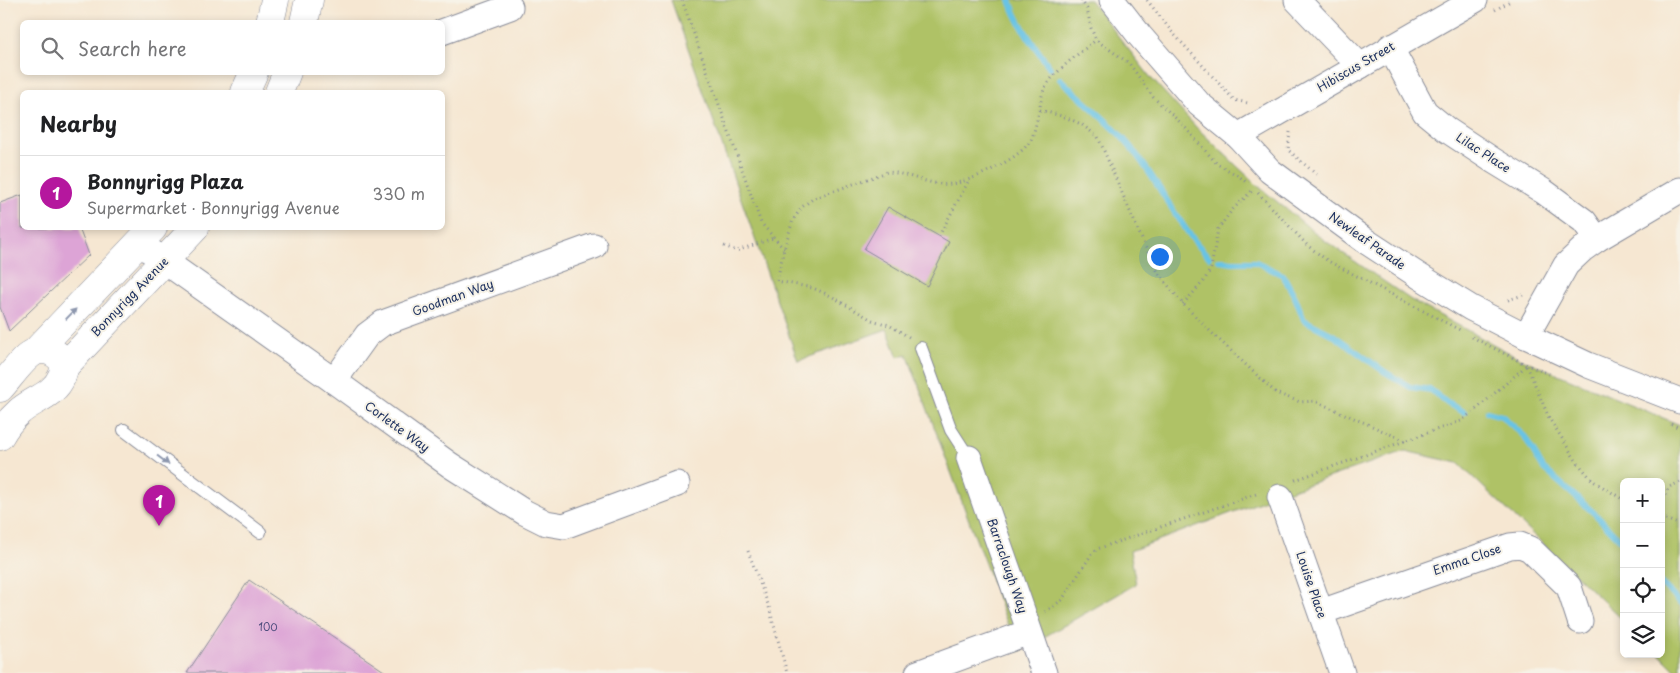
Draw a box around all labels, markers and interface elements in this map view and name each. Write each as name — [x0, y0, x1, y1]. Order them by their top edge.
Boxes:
search box — [20, 20, 445, 75]
icon: search — [38, 34, 66, 62]
text: Search here — [78, 34, 187, 62]
street label: Hibiscus Street — [1313, 37, 1398, 96]
text: Nearby — [40, 107, 117, 139]
street label: Lilac Place — [1453, 128, 1514, 176]
text: Bonnyrigg Plaza — [87, 167, 244, 195]
text: 1 — [52, 181, 60, 205]
text: 330 m — [372, 181, 425, 205]
text: Supermarket · Bonnyrigg Avenue — [87, 195, 340, 219]
street label: Newleaf Parade — [1326, 207, 1410, 273]
your location — [1147, 244, 1173, 270]
street label: Bonnyrigg Avenue — [87, 252, 172, 340]
street label: Goodman Way — [410, 274, 496, 320]
one-way arrow — [65, 308, 77, 320]
street label: Corlette Way — [361, 397, 434, 456]
one-way arrow — [156, 454, 169, 465]
map controls — [1620, 478, 1665, 658]
button: + — [1620, 478, 1665, 523]
pin: 1 — [143, 485, 175, 526]
street label: Barraclough Way — [983, 516, 1033, 616]
button: − — [1620, 523, 1665, 568]
street label: Emma Close — [1430, 539, 1503, 579]
street label: Louise Place — [1292, 549, 1332, 621]
button: locate — [1620, 568, 1665, 613]
button: layers — [1620, 613, 1665, 658]
house number: 100 — [258, 619, 278, 634]

